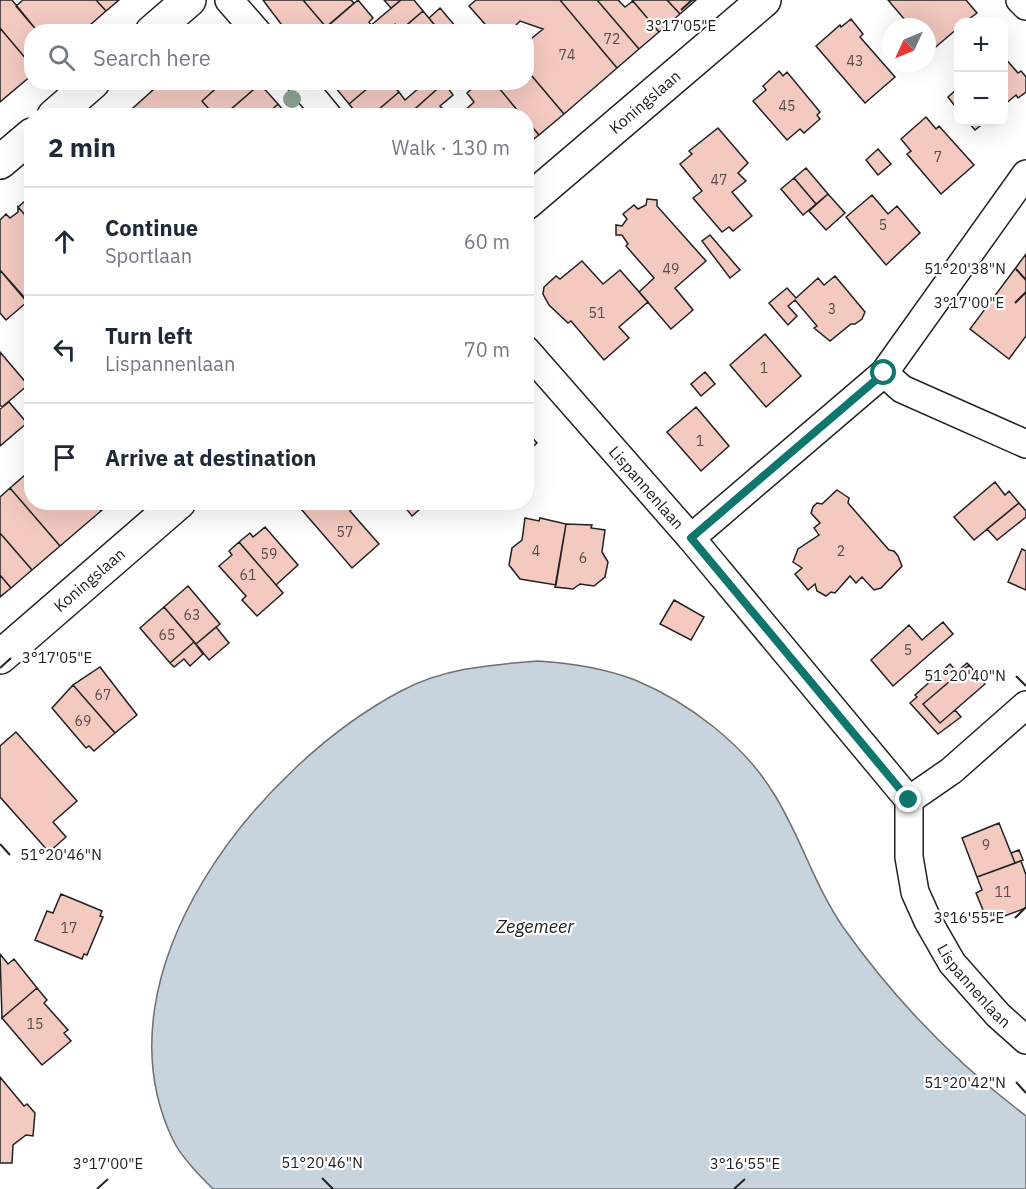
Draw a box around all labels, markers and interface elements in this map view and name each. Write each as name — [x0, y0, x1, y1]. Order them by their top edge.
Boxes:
text: 3°17'05"E — [646, 16, 716, 35]
north arrow — [882, 18, 936, 72]
map controls — [954, 18, 1008, 126]
button: + — [954, 18, 1008, 72]
search box — [24, 24, 534, 90]
house number: 72 — [604, 30, 620, 48]
icon: search — [45, 41, 78, 74]
text: Search here — [93, 43, 211, 72]
house number: 74 — [559, 46, 575, 64]
house number: 43 — [847, 52, 863, 70]
street label: Koningslaan — [605, 66, 685, 138]
button: − — [954, 72, 1008, 126]
house number: 45 — [779, 97, 795, 115]
text: 2 min — [48, 130, 116, 164]
text: Walk · 130 m — [392, 134, 510, 161]
house number: 7 — [934, 148, 942, 166]
house number: 47 — [711, 171, 727, 189]
text: Continue — [105, 213, 198, 242]
house number: 5 — [879, 216, 887, 234]
icon: ahead — [48, 225, 81, 258]
text: 60 m — [464, 228, 510, 255]
text: Sportlaan — [105, 242, 192, 269]
text: 51°20'38"N — [924, 259, 1006, 278]
house number: 49 — [663, 260, 679, 278]
text: 3°17'00"E — [934, 293, 1004, 312]
house number: 3 — [828, 300, 836, 318]
house number: 51 — [589, 304, 605, 322]
text: Turn left — [105, 321, 193, 350]
icon: left — [48, 333, 81, 366]
text: 70 m — [464, 336, 510, 363]
text: Lispannenlaan — [105, 350, 235, 377]
house number: 1 — [760, 359, 768, 377]
route start — [870, 359, 896, 385]
house number: 1 — [696, 432, 704, 450]
icon: arrive — [48, 441, 81, 474]
street label: Lispannenlaan — [605, 442, 689, 533]
text: Arrive at destination — [105, 443, 316, 472]
house number: 57 — [337, 523, 353, 541]
house number: 4 — [532, 542, 540, 560]
house number: 2 — [837, 542, 845, 560]
street label: Koningslaan — [50, 543, 129, 616]
house number: 59 — [261, 545, 277, 563]
house number: 6 — [579, 549, 587, 567]
house number: 61 — [240, 566, 256, 584]
house number: 63 — [184, 606, 200, 624]
house number: 65 — [159, 626, 175, 644]
house number: 5 — [904, 641, 912, 659]
text: 3°17'05"E — [22, 648, 92, 667]
text: 51°20'40"N — [924, 666, 1006, 685]
house number: 67 — [95, 686, 111, 704]
house number: 69 — [75, 712, 91, 730]
route end — [895, 786, 921, 812]
house number: 9 — [982, 836, 990, 854]
text: 51°20'46"N — [20, 845, 102, 864]
house number: 11 — [995, 883, 1011, 901]
text: 3°16'55"E — [934, 908, 1004, 927]
water label: Zegemeer — [495, 915, 574, 938]
house number: 17 — [61, 919, 77, 937]
street label: Lispannenlaan — [933, 940, 1015, 1032]
house number: 15 — [27, 1015, 43, 1033]
text: 51°20'42"N — [924, 1073, 1006, 1092]
text: 51°20'46"N — [281, 1153, 363, 1172]
text: 3°17'00"E — [73, 1154, 143, 1173]
text: 3°16'55"E — [710, 1154, 780, 1173]

